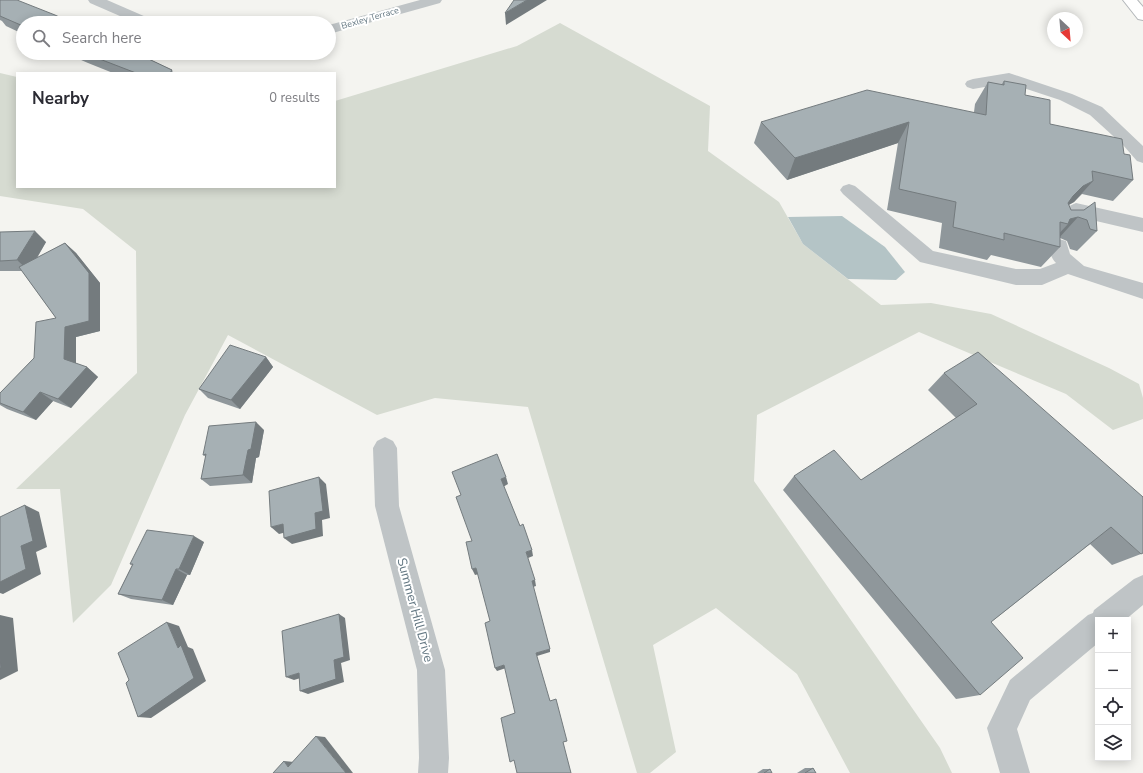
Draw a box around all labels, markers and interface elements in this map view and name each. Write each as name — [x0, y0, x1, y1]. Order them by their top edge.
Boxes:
street label: Bexley Terrace — [340, 4, 400, 32]
north arrow — [1047, 12, 1083, 48]
search box — [16, 16, 336, 60]
icon: search — [30, 27, 52, 49]
text: Search here — [62, 28, 142, 48]
text: Nearby — [32, 87, 89, 110]
text: 0 results — [269, 89, 320, 107]
street label: Summer Hill Drive — [392, 556, 438, 664]
map controls — [1095, 617, 1131, 761]
button: + — [1095, 617, 1131, 653]
button: − — [1095, 653, 1131, 689]
button: locate — [1095, 689, 1131, 725]
button: layers — [1095, 725, 1131, 761]

